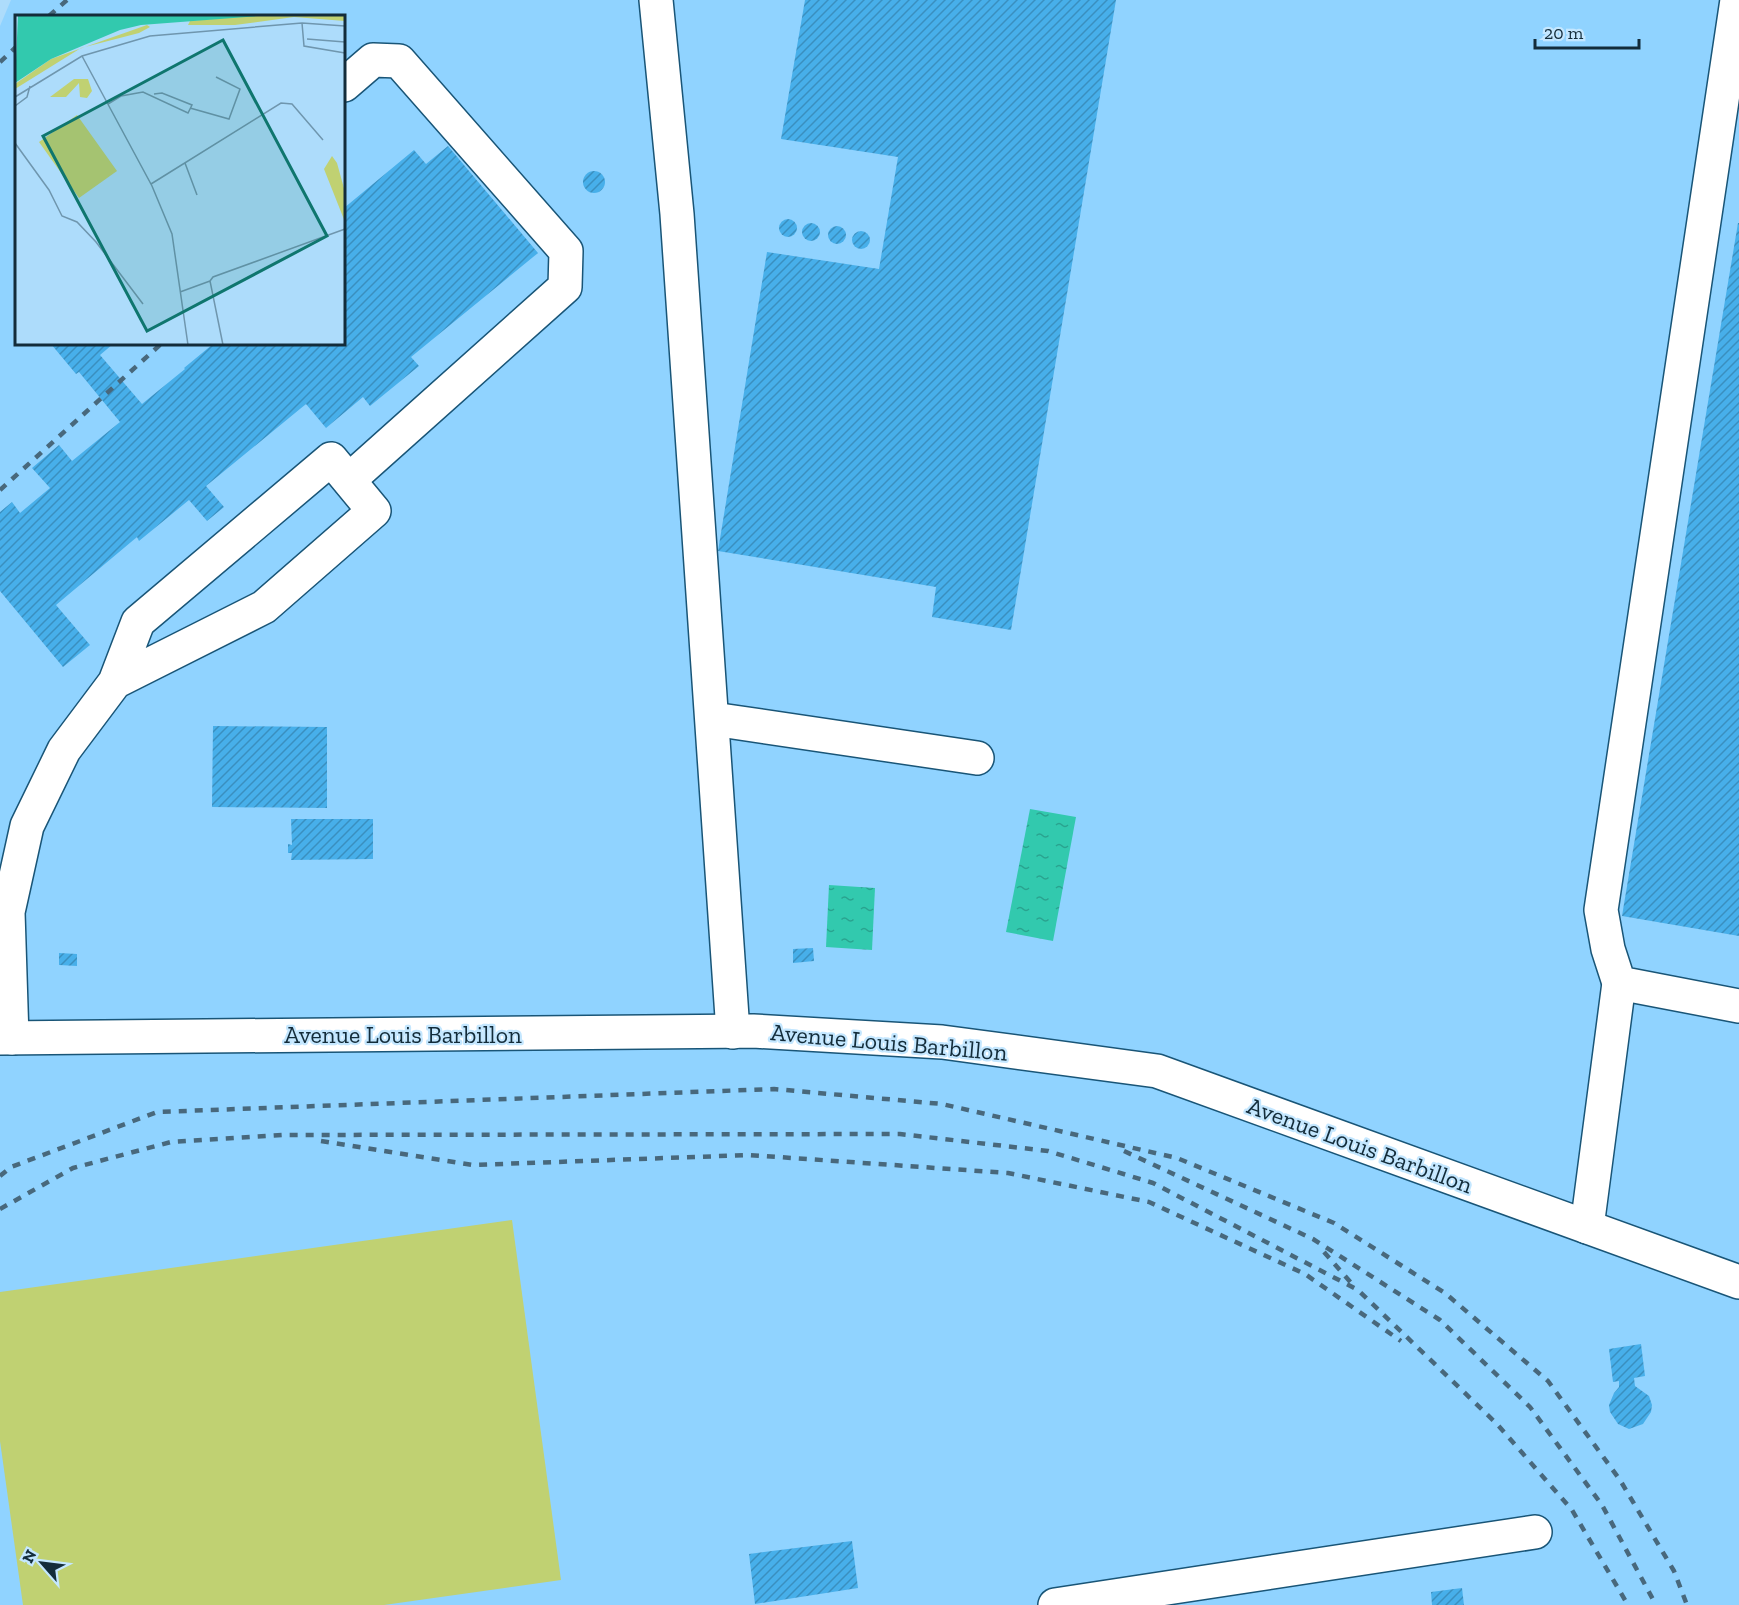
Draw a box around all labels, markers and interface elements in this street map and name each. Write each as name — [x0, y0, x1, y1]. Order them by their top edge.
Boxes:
scale bar — [1535, 12, 1638, 50]
inset map — [15, 15, 345, 345]
text: 20 m — [1544, 22, 1584, 44]
street label: Avenue Louis Barbillon — [769, 1017, 1009, 1067]
street label: Avenue Louis Barbillon — [284, 1020, 522, 1049]
street label: Avenue Louis Barbillon — [1243, 1091, 1477, 1199]
north arrow — [12, 1533, 72, 1593]
text: N — [18, 1546, 40, 1566]

